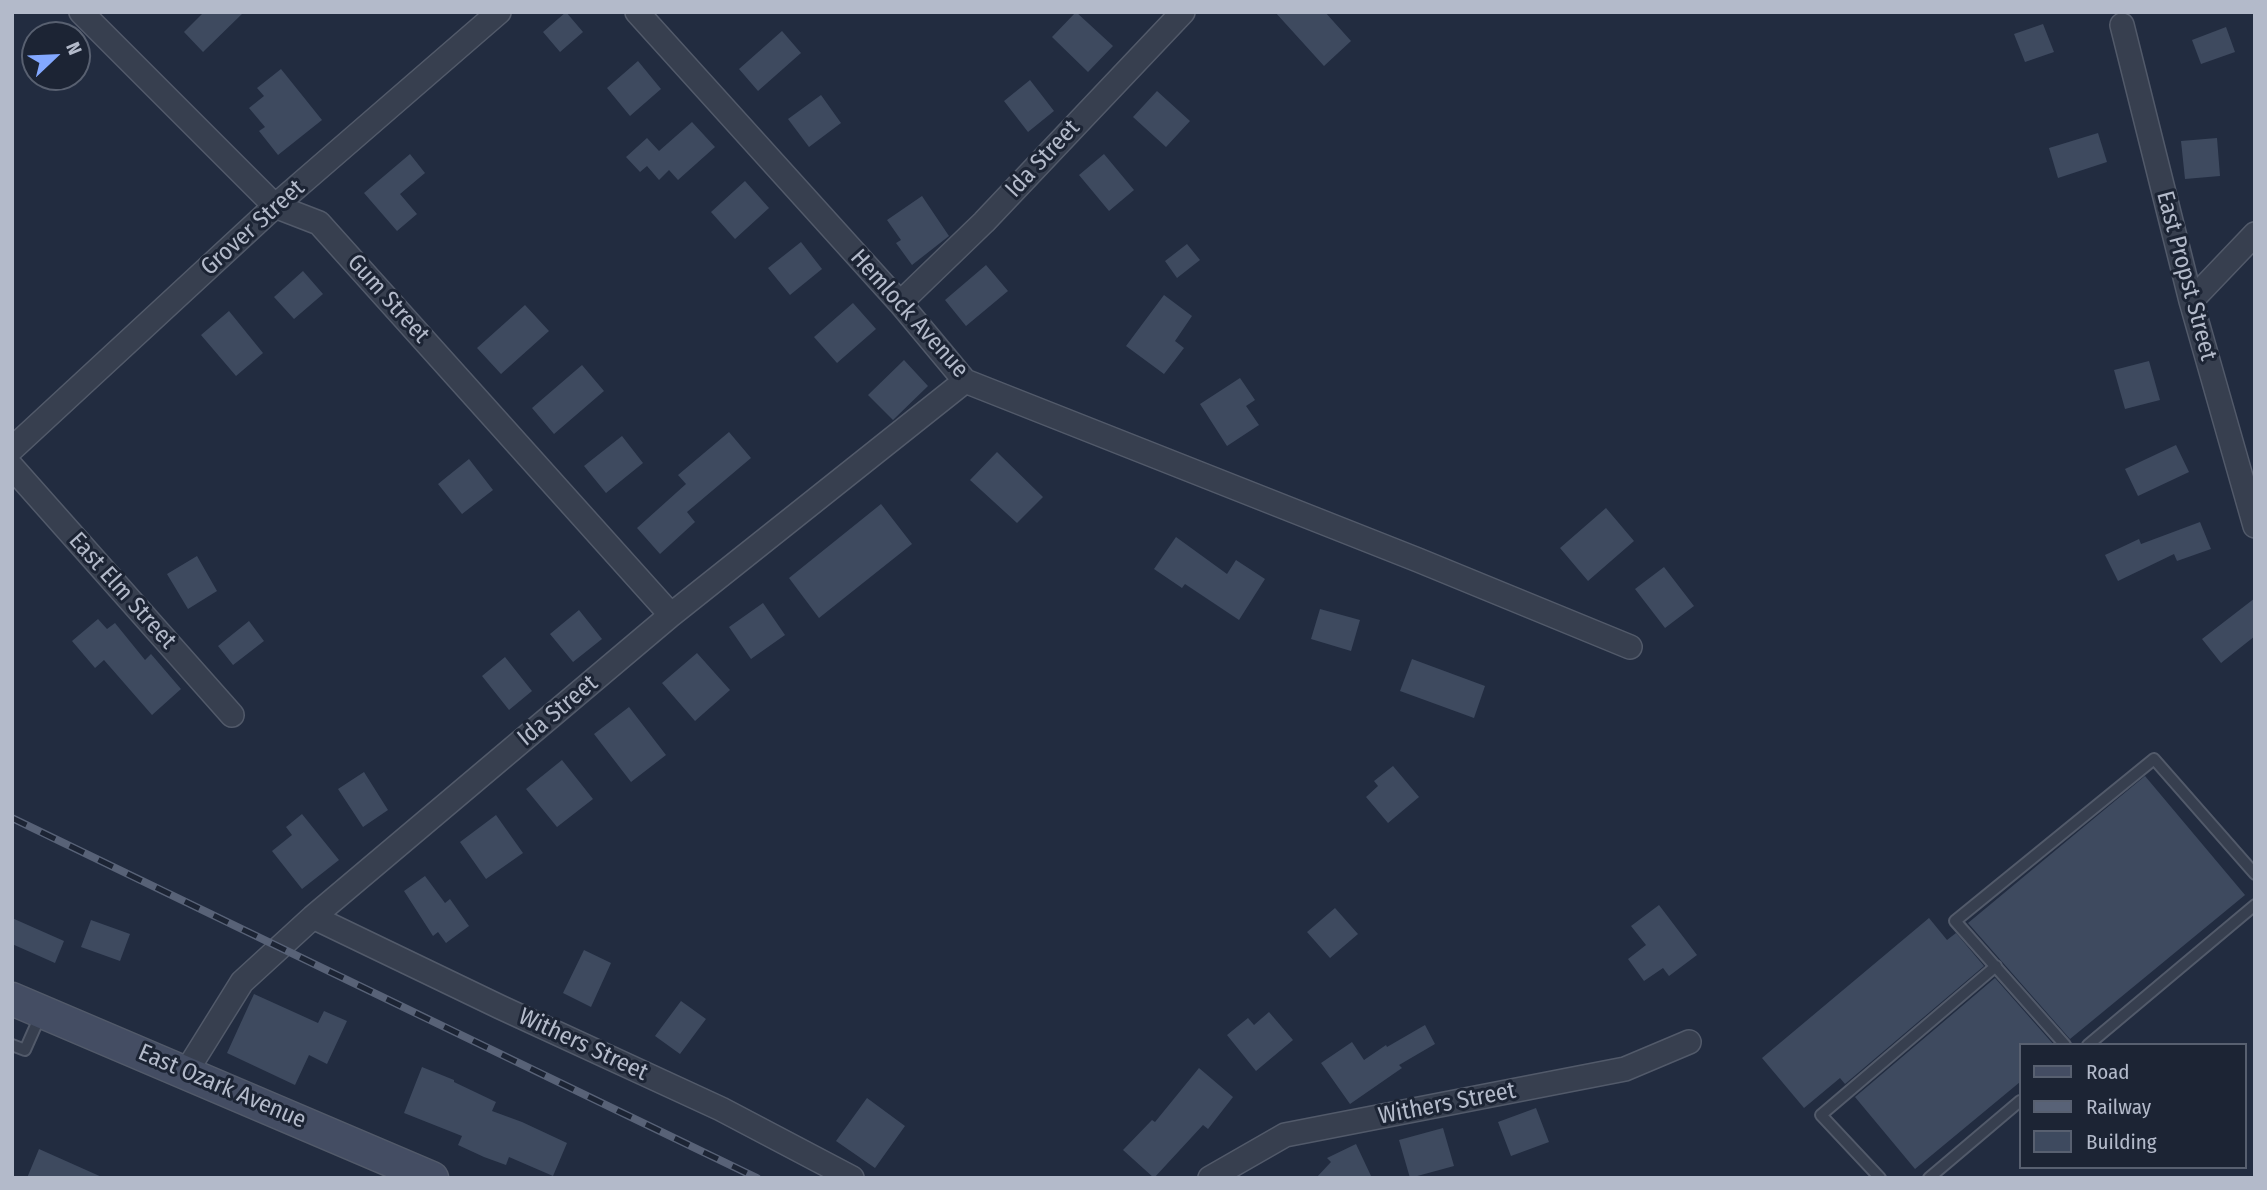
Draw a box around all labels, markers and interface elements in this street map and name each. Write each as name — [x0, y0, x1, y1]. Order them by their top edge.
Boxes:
north arrow — [21, 21, 91, 91]
text: N — [61, 39, 87, 58]
street label: Ida Street — [1000, 114, 1086, 204]
street label: Grover Street — [195, 174, 311, 282]
street label: East Propst Street — [2150, 188, 2222, 364]
street label: Hemlock Avenue — [844, 244, 974, 384]
street label: Gum Street — [341, 249, 435, 349]
street label: East Elm Street — [62, 527, 182, 655]
street label: Ida Street — [512, 669, 604, 753]
street label: Withers Street — [514, 1003, 652, 1087]
street label: East Ozark Avenue — [134, 1039, 310, 1135]
legend — [2018, 1043, 2246, 1169]
text: Road — [2086, 1059, 2130, 1085]
street label: Withers Street — [1376, 1077, 1518, 1131]
text: Railway — [2086, 1094, 2151, 1120]
text: Building — [2086, 1129, 2157, 1155]

